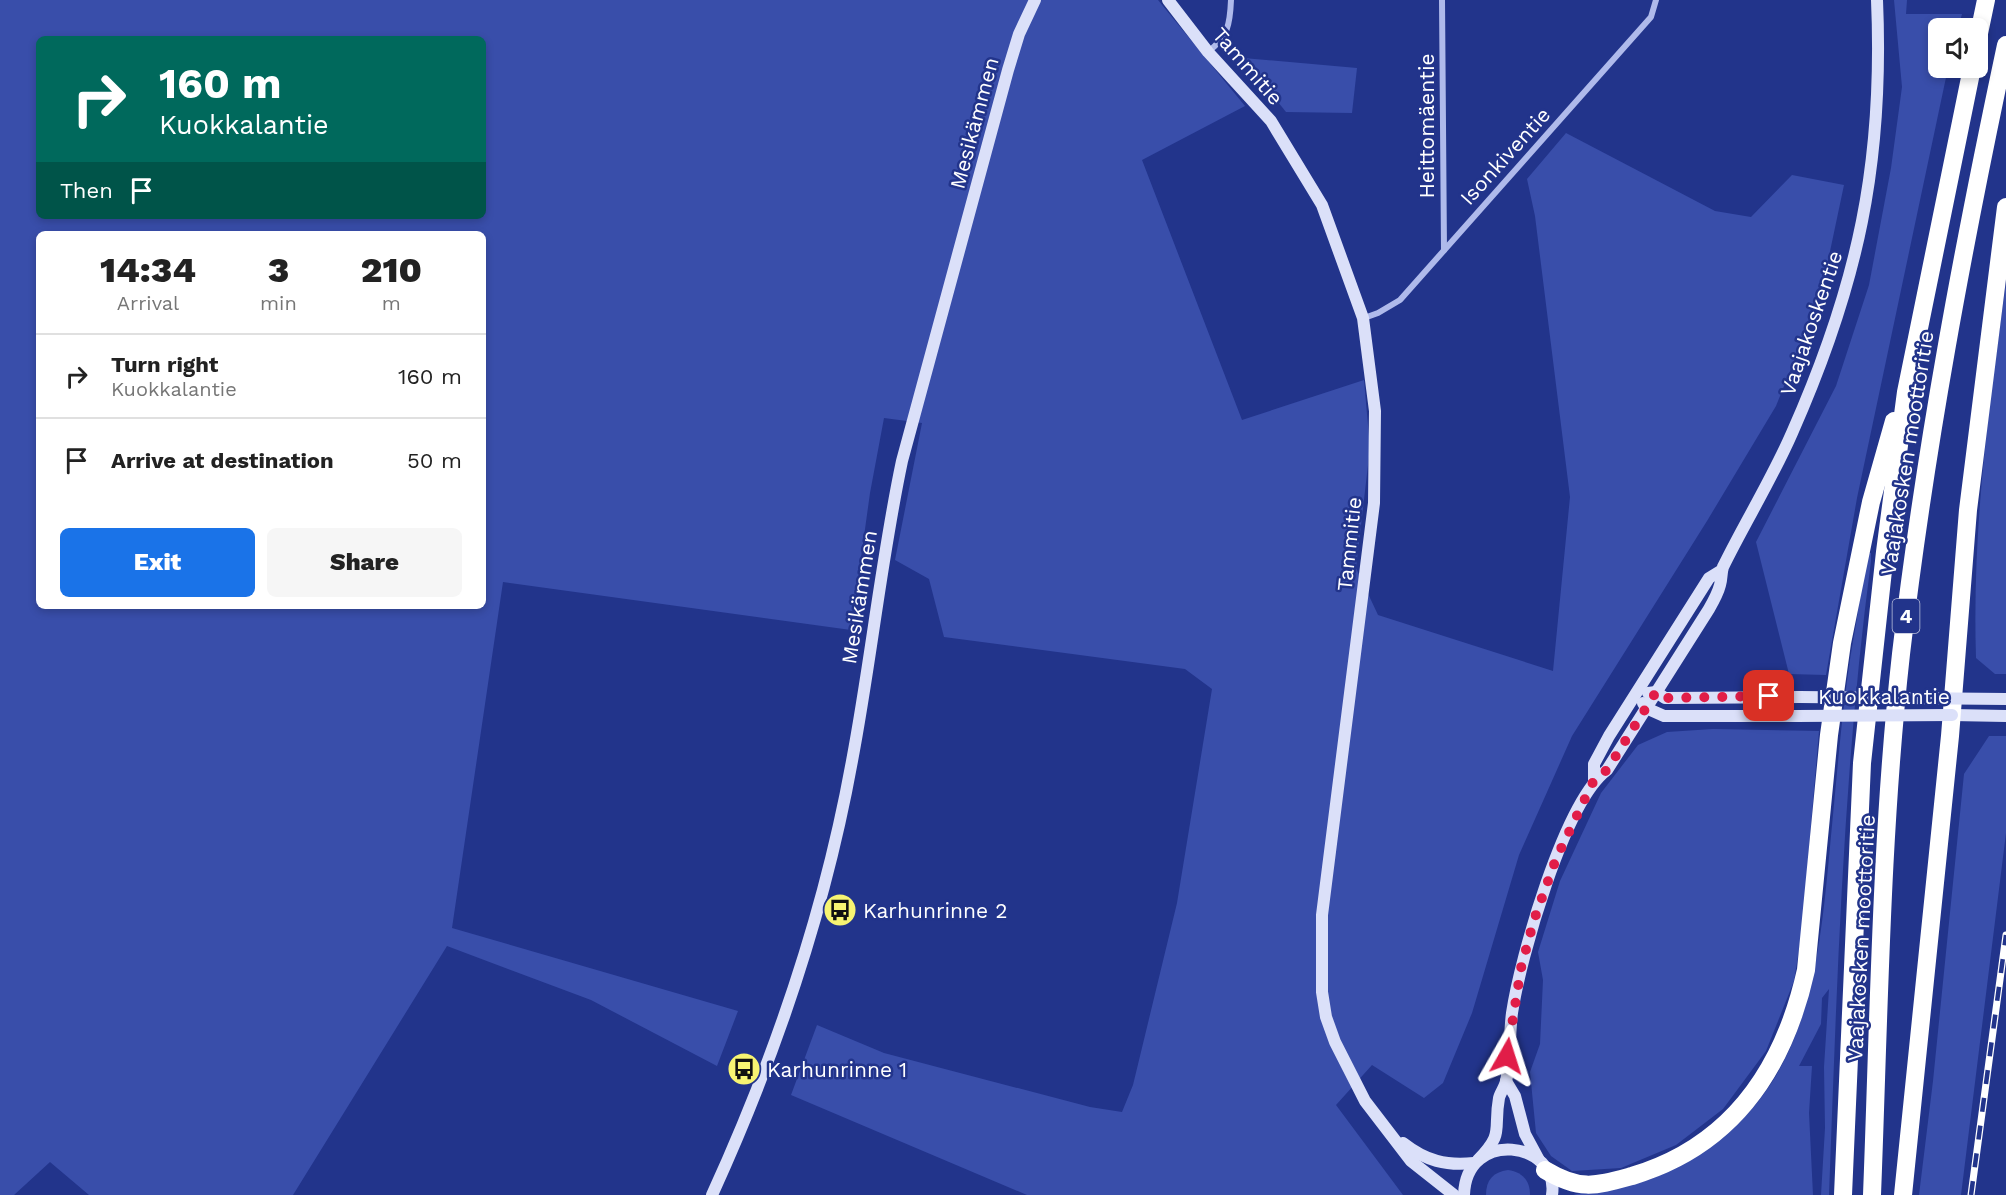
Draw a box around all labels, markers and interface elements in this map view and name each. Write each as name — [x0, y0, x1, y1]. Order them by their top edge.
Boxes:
map controls — [1928, 18, 1988, 78]
button: sound — [1928, 18, 1988, 78]
street label: Tammitie — [1208, 22, 1288, 110]
street label: Heittomäentie — [1414, 53, 1439, 199]
street label: Mesikämmen — [944, 54, 1004, 192]
text: 160 m — [159, 59, 282, 108]
icon: right — [60, 60, 138, 138]
street label: Isonkiventie — [1455, 102, 1555, 210]
text: Kuokkalantie — [159, 109, 329, 141]
icon: arrive — [125, 174, 158, 207]
text: Then — [60, 178, 113, 203]
street label: Vaajakoskentie — [1774, 247, 1848, 399]
text: 14:34 — [100, 249, 196, 291]
text: 3 — [268, 249, 289, 291]
text: 210 — [361, 249, 422, 291]
text: Arrival — [117, 291, 179, 315]
text: min — [260, 291, 297, 315]
text: m — [382, 291, 401, 315]
street label: Vaajakosken moottoritie — [1875, 329, 1939, 577]
text: Turn right — [111, 352, 218, 377]
icon: right — [60, 360, 93, 393]
text: 160 m — [398, 364, 462, 389]
text: Kuokkalantie — [111, 377, 237, 401]
icon: arrive — [60, 444, 93, 477]
text: Arrive at destination — [111, 448, 334, 473]
text: 50 m — [407, 448, 462, 473]
street label: Tammitie — [1332, 496, 1366, 592]
button: Exit — [60, 528, 255, 597]
button: Share — [267, 528, 462, 597]
street label: Mesikämmen — [836, 528, 882, 666]
road number: 4 — [1892, 599, 1920, 633]
pin — [1743, 670, 1794, 721]
icon: arrive — [1752, 679, 1785, 712]
street label: Kuokkalantie — [1818, 684, 1950, 709]
street label: Vaajakosken moottoritie — [1842, 814, 1880, 1062]
bus stop icon: Karhunrinne 2 — [822, 892, 858, 928]
place label: Karhunrinne 2 — [863, 898, 1008, 923]
position arrow — [1475, 1024, 1539, 1088]
bus stop icon: Karhunrinne 1 — [726, 1051, 762, 1087]
place label: Karhunrinne 1 — [767, 1057, 907, 1082]

